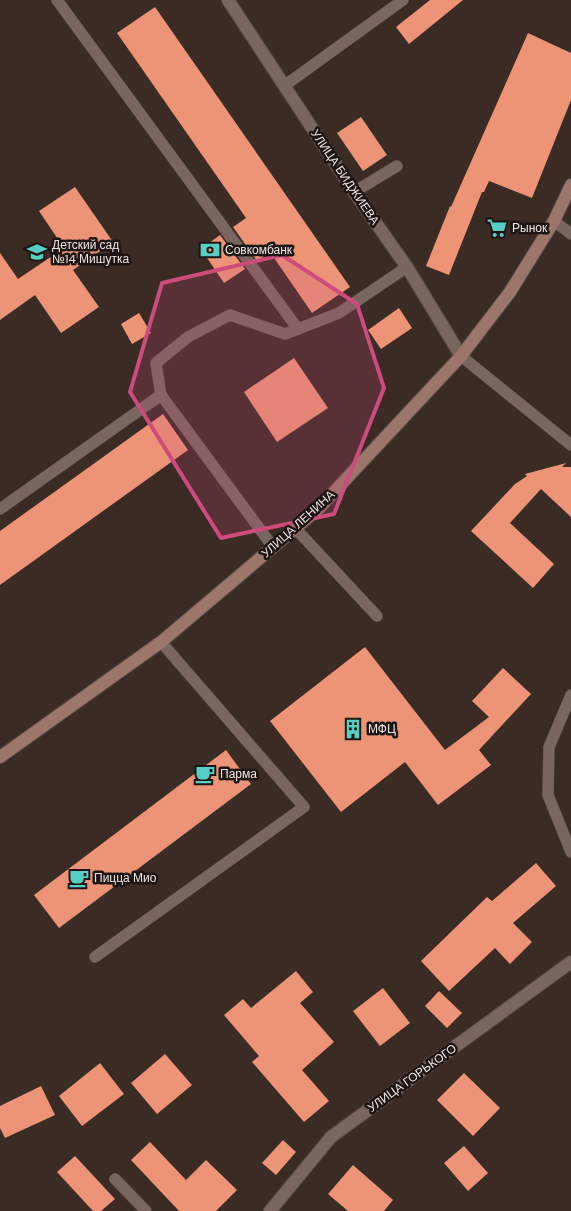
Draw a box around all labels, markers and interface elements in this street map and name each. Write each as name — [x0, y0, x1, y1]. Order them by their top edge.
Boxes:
street label: УЛИЦА БИДЖИЕВА — [307, 126, 383, 228]
supermarket icon: Рынок — [486, 217, 508, 239]
place label: Рынок — [512, 220, 548, 236]
place label: Детский сад №14 Мишутка — [52, 237, 129, 267]
bank icon: Совкомбанк — [199, 239, 221, 261]
school or university icon: Детский сад №14 Мишутка — [26, 241, 48, 263]
place label: Совкомбанк — [225, 242, 293, 258]
street label: УЛИЦА ЛЕНИНА — [258, 487, 338, 561]
building icon: МФЦ — [342, 718, 364, 740]
place label: МФЦ — [368, 721, 396, 737]
cafe icon: Парма — [194, 763, 216, 785]
place label: Парма — [220, 766, 257, 782]
cafe icon: Пицца Мио — [68, 867, 90, 889]
place label: Пицца Мио — [94, 870, 157, 886]
street label: УЛИЦА ГОРЬКОГО — [364, 1040, 460, 1116]

